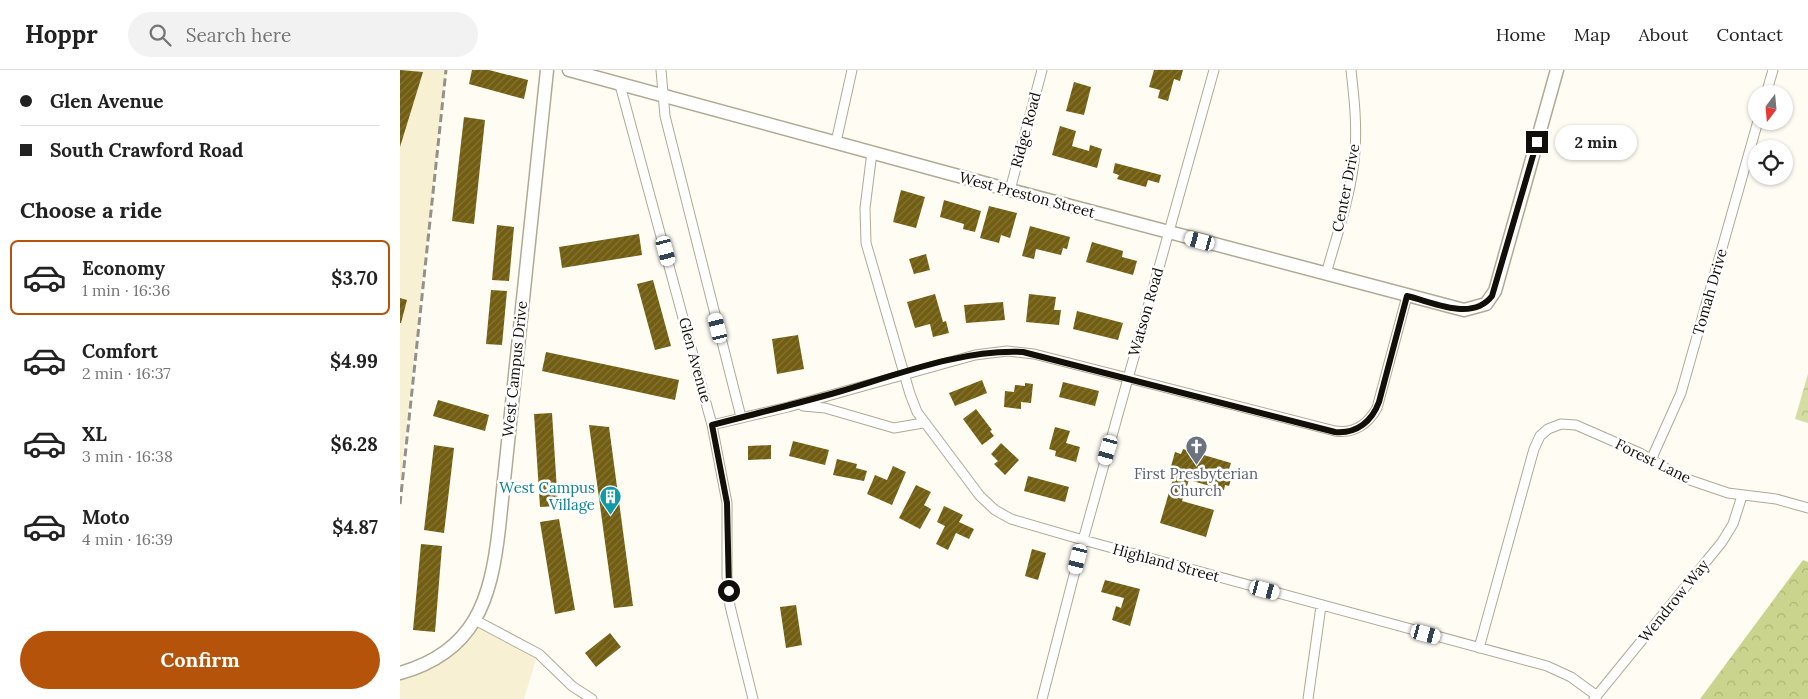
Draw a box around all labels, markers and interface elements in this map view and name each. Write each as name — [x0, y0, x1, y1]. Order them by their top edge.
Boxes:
search box — [128, 12, 478, 57]
text: Hoppr — [25, 19, 98, 50]
icon: search — [146, 21, 174, 49]
text: Search here — [186, 23, 291, 47]
text: Home — [1496, 23, 1546, 46]
text: Map — [1574, 23, 1610, 46]
text: About — [1638, 23, 1688, 46]
text: Contact — [1716, 23, 1783, 46]
north arrow — [1748, 85, 1792, 130]
map controls — [1748, 85, 1793, 185]
text: Glen Avenue — [50, 89, 163, 113]
street label: Ridge Road — [1006, 90, 1045, 170]
callout: 2 min — [1554, 124, 1637, 160]
route end — [1526, 131, 1548, 153]
text: 2 min — [1575, 132, 1617, 152]
text: South Crawford Road — [50, 138, 243, 162]
button: locate — [1748, 140, 1793, 185]
street label: Center Drive — [1328, 142, 1363, 234]
street label: West Preston Street — [957, 167, 1097, 222]
text: Choose a ride — [20, 196, 162, 224]
car — [1183, 230, 1216, 252]
car — [654, 235, 677, 267]
street label: Tomah Drive — [1688, 246, 1731, 337]
icon: car — [22, 255, 67, 300]
text: Economy — [82, 256, 165, 280]
street label: Watson Road — [1124, 265, 1167, 358]
text: $3.70 — [331, 266, 378, 290]
text: 1 min · 16:36 — [82, 280, 170, 300]
street label: West Campus Drive — [498, 300, 531, 438]
car — [707, 312, 728, 344]
street label: Glen Avenue — [675, 315, 716, 405]
icon: car — [22, 338, 67, 383]
text: Comfort — [82, 339, 158, 363]
text: $4.99 — [330, 349, 378, 373]
text: 2 min · 16:37 — [82, 363, 171, 383]
icon: car — [22, 421, 67, 466]
text: XL — [82, 422, 107, 446]
text: $6.28 — [330, 432, 378, 456]
car — [1096, 434, 1119, 466]
church icon: First Presbyterian Church — [1184, 434, 1208, 465]
street label: Forest Lane — [1612, 434, 1694, 487]
text: 3 min · 16:38 — [82, 446, 173, 466]
place label: First Presbyterian Church — [1134, 464, 1258, 500]
place label: West Campus Village — [499, 478, 595, 514]
building icon: West Campus Village — [599, 485, 623, 516]
icon: car — [22, 504, 67, 549]
text: Moto — [82, 505, 129, 529]
text: $4.87 — [332, 515, 378, 539]
text: 4 min · 16:39 — [82, 529, 173, 549]
street label: Highland Street — [1111, 539, 1222, 586]
car — [1067, 543, 1088, 575]
street label: Wendrow Way — [1634, 555, 1713, 646]
car — [1248, 579, 1281, 601]
route start — [718, 580, 740, 602]
car — [1409, 623, 1442, 645]
button: Confirm — [20, 631, 380, 689]

